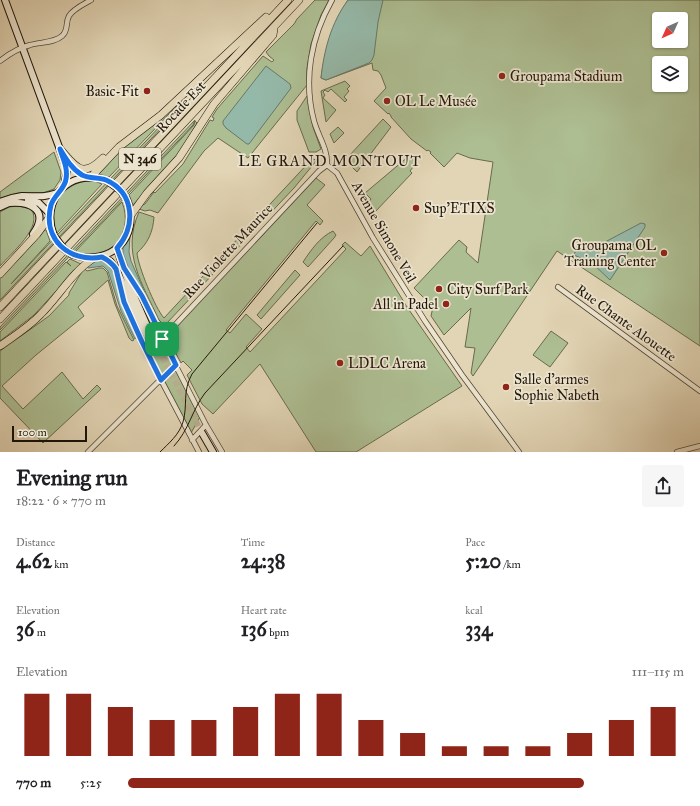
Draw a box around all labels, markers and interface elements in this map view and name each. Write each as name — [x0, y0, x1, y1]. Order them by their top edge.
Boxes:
north arrow — [652, 12, 688, 48]
map controls — [652, 12, 688, 92]
button: layers — [652, 56, 688, 92]
place label: Groupama Stadium — [510, 68, 623, 85]
marker: Groupama Stadium — [497, 71, 507, 81]
street label: Rocade Est — [153, 78, 209, 136]
place label: Basic-Fit — [85, 83, 139, 100]
marker: Basic-Fit — [142, 86, 152, 96]
place label: OL Le Musée — [395, 93, 477, 110]
marker: OL Le Musée — [382, 96, 392, 106]
road number: N 346 — [119, 148, 161, 170]
district label: LE GRAND MONTOUT — [238, 152, 422, 170]
street label: Avenue Simone Veil — [348, 177, 420, 286]
street label: Rue Violette Maurice — [180, 200, 276, 302]
place label: Sup'ETIXS — [424, 200, 495, 217]
marker: Sup'ETIXS — [411, 203, 421, 213]
place label: Groupama OL Training Center — [564, 237, 657, 270]
marker: Groupama OL Training Center — [659, 248, 669, 258]
place label: City Surf Park — [447, 281, 529, 298]
street label: Rue Chante Alouette — [572, 281, 680, 365]
marker: City Surf Park — [434, 284, 444, 294]
place label: All in Padel — [372, 296, 438, 313]
marker: All in Padel — [441, 299, 451, 309]
pin — [145, 322, 179, 356]
icon: arrive — [151, 328, 173, 350]
place label: LDLC Arena — [348, 355, 426, 372]
marker: LDLC Arena — [335, 358, 345, 368]
place label: Salle d'armes Sophie Nabeth — [514, 371, 600, 404]
marker: Salle d'armes Sophie Nabeth — [501, 382, 511, 392]
scale bar — [12, 424, 87, 443]
text: 100 m — [18, 426, 47, 439]
text: Evening run — [16, 464, 128, 491]
button: share — [642, 465, 684, 507]
text: 18:22 · 6 × 770 m — [16, 493, 106, 509]
text: Distance — [16, 536, 55, 549]
text: Time — [241, 536, 265, 549]
text: Pace — [465, 536, 485, 549]
text: 4.62 — [16, 549, 52, 573]
text: 24:38 — [241, 549, 285, 573]
text: 5:20 — [465, 549, 501, 573]
text: km — [52, 558, 69, 571]
text: /km — [501, 558, 521, 571]
text: Elevation — [16, 604, 60, 617]
text: Heart rate — [241, 604, 287, 617]
text: kcal — [465, 604, 483, 617]
text: 36 — [16, 617, 34, 641]
text: 136 — [241, 617, 267, 641]
text: 334 — [465, 617, 492, 641]
text: m — [34, 626, 46, 639]
text: bpm — [267, 626, 289, 639]
text: Elevation — [16, 664, 68, 680]
text: 111–115 m — [632, 664, 684, 680]
text: 770 m — [16, 775, 51, 791]
text: 5:25 — [80, 775, 102, 791]

